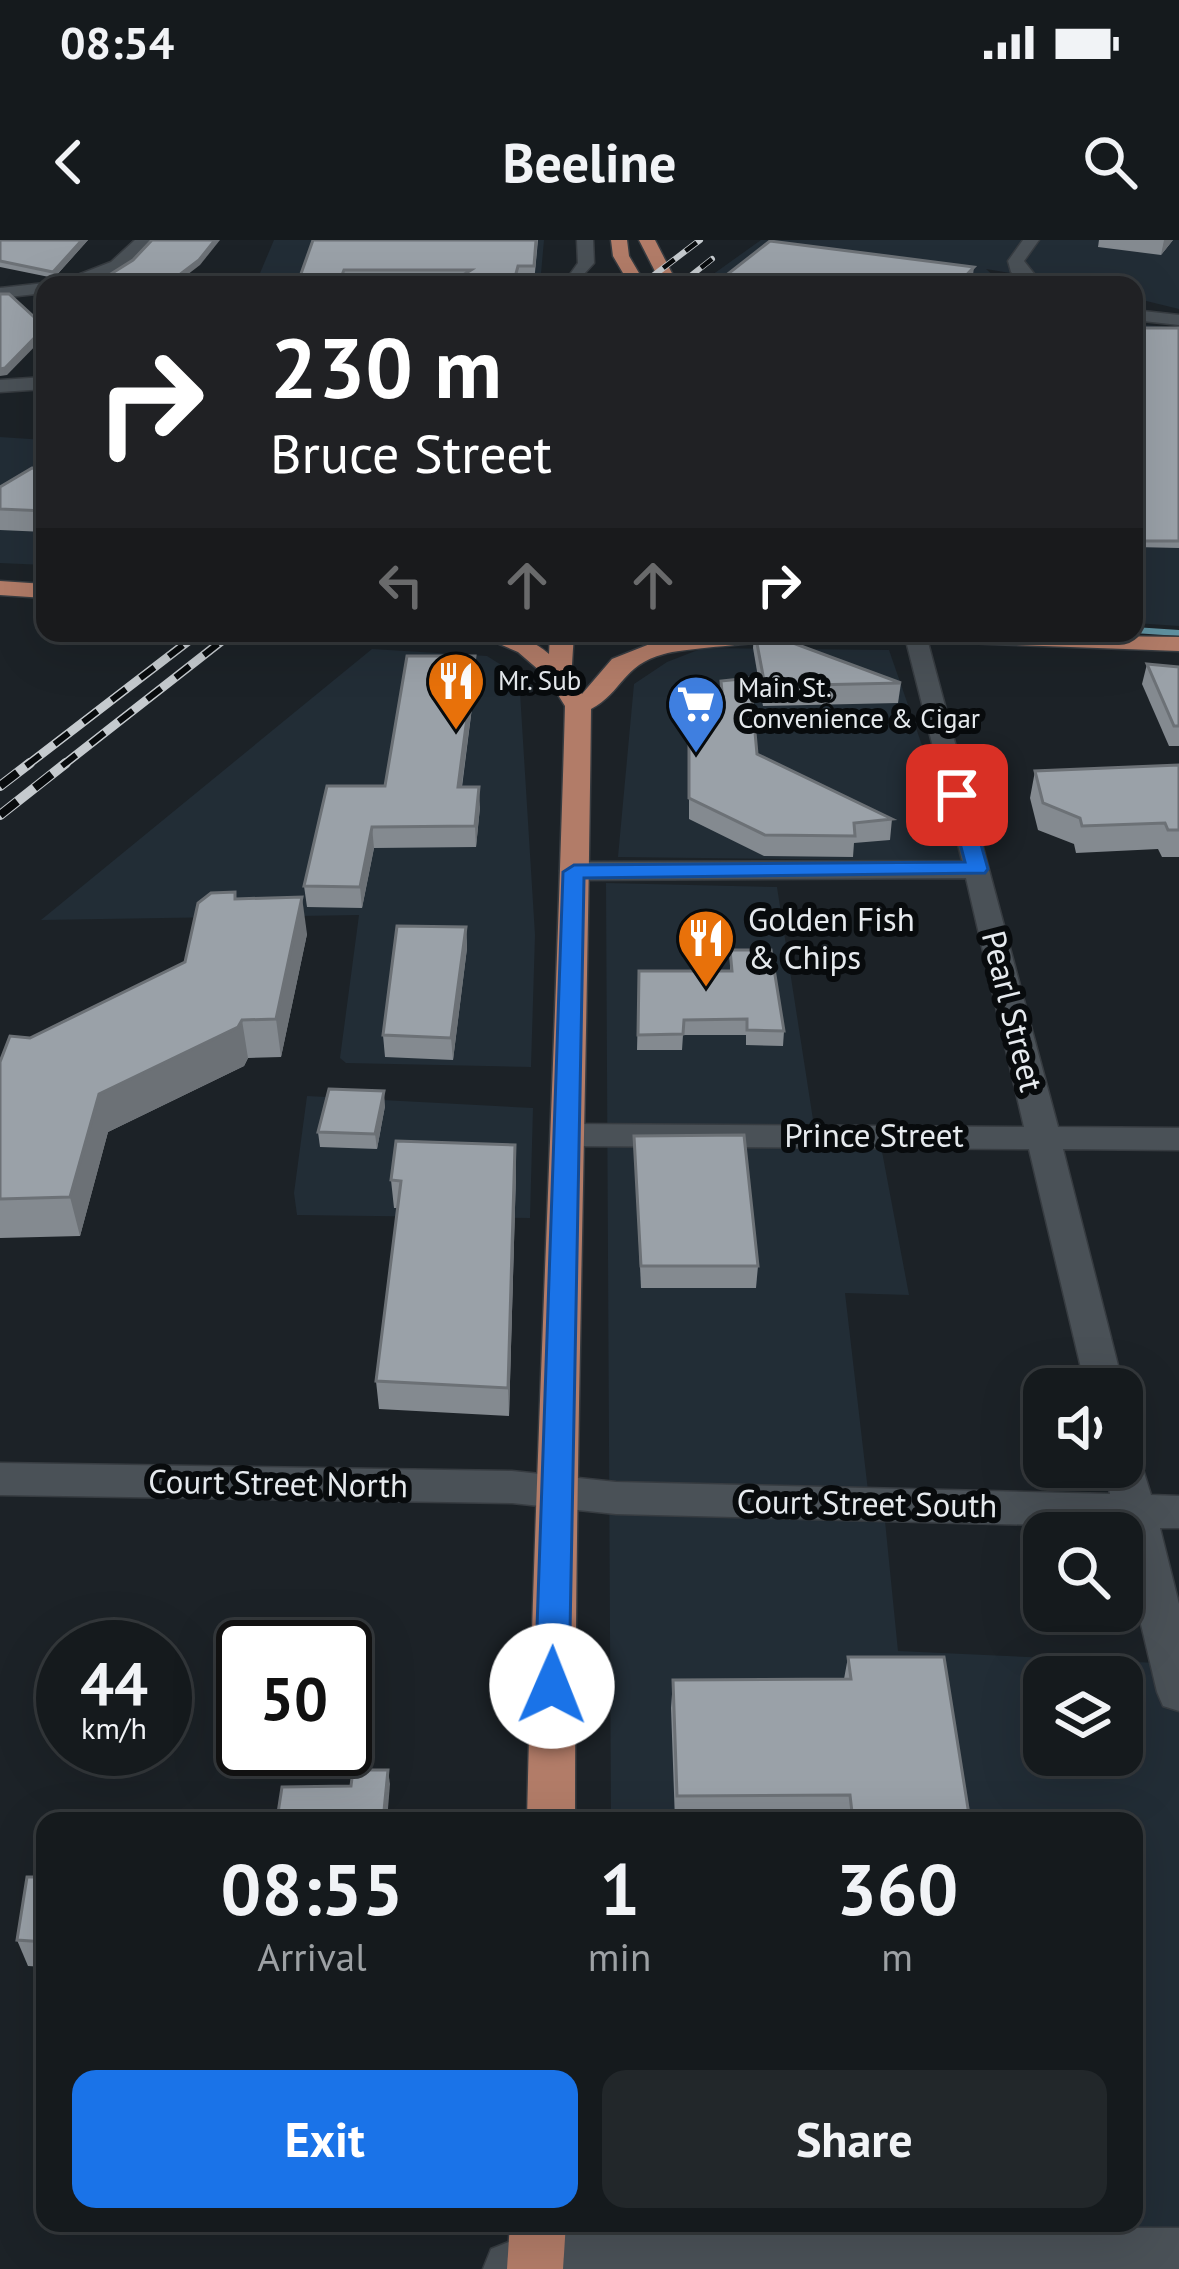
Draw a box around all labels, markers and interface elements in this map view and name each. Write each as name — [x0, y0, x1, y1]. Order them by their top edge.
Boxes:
text: 08:54 — [60, 13, 174, 71]
text: Beeline — [503, 127, 676, 197]
icon: back — [36, 129, 102, 195]
icon: search — [1077, 129, 1143, 195]
text: 230 m — [270, 312, 502, 421]
icon: right — [72, 324, 228, 480]
text: Bruce Street — [270, 418, 552, 488]
icon: left — [368, 552, 434, 618]
icon: ahead — [494, 552, 560, 618]
icon: ahead — [620, 552, 686, 618]
icon: right — [746, 552, 812, 618]
restaurant icon: Mr. Sub — [425, 650, 487, 732]
place label: Mr. Sub — [498, 663, 581, 697]
place label: Main St. Convenience & Cigar — [738, 670, 980, 735]
supermarket icon: Main St. Convenience & Cigar — [665, 673, 727, 755]
pin — [906, 744, 1008, 846]
icon: arrive — [924, 762, 990, 828]
place label: Golden Fish & Chips — [748, 897, 915, 978]
restaurant icon: Golden Fish & Chips — [675, 907, 737, 989]
street label: Pearl Street — [973, 926, 1054, 1096]
street label: Prince Street — [784, 1113, 964, 1156]
map controls — [1023, 1368, 1143, 1776]
button: sound — [1023, 1368, 1143, 1488]
street label: Court Street North — [148, 1459, 408, 1506]
street label: Court Street South — [736, 1479, 998, 1526]
button: search — [1023, 1512, 1143, 1632]
speed limit sign: 50 — [216, 1620, 372, 1776]
position arrow — [489, 1623, 615, 1749]
text: 44 — [80, 1644, 148, 1722]
button: layers — [1023, 1656, 1143, 1776]
text: km/h — [81, 1708, 147, 1747]
text: 08:55 — [221, 1842, 403, 1935]
text: 1 — [599, 1842, 640, 1935]
text: 360 — [836, 1842, 958, 1935]
text: Arrival — [257, 1931, 367, 1982]
text: min — [588, 1931, 651, 1982]
text: m — [881, 1931, 913, 1982]
button: Exit — [72, 2070, 578, 2208]
button: Share — [602, 2070, 1107, 2208]

